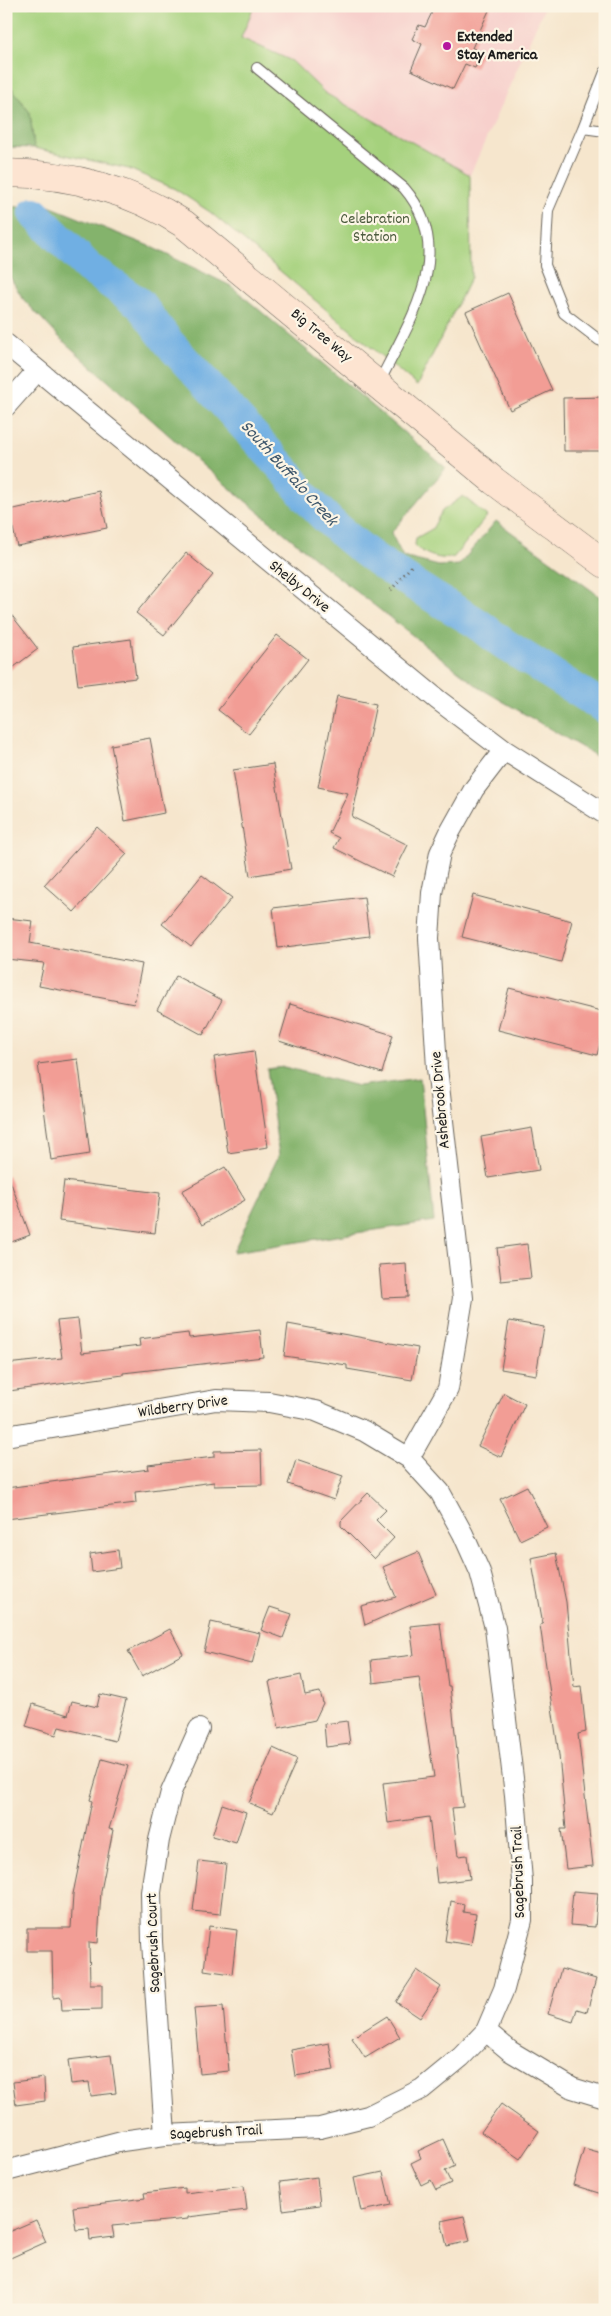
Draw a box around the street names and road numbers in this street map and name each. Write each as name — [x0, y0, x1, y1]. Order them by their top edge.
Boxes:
street label: Big Tree Way — [285, 303, 357, 369]
street label: Shelby Drive — [263, 555, 335, 619]
street label: Ashebrook Drive — [425, 1050, 457, 1150]
street label: Wildberry Drive — [137, 1389, 229, 1425]
street label: Sagebrush Trail — [506, 1825, 532, 1919]
street label: Sagebrush Court — [141, 1893, 167, 1993]
street label: Sagebrush Trail — [169, 2119, 263, 2147]

